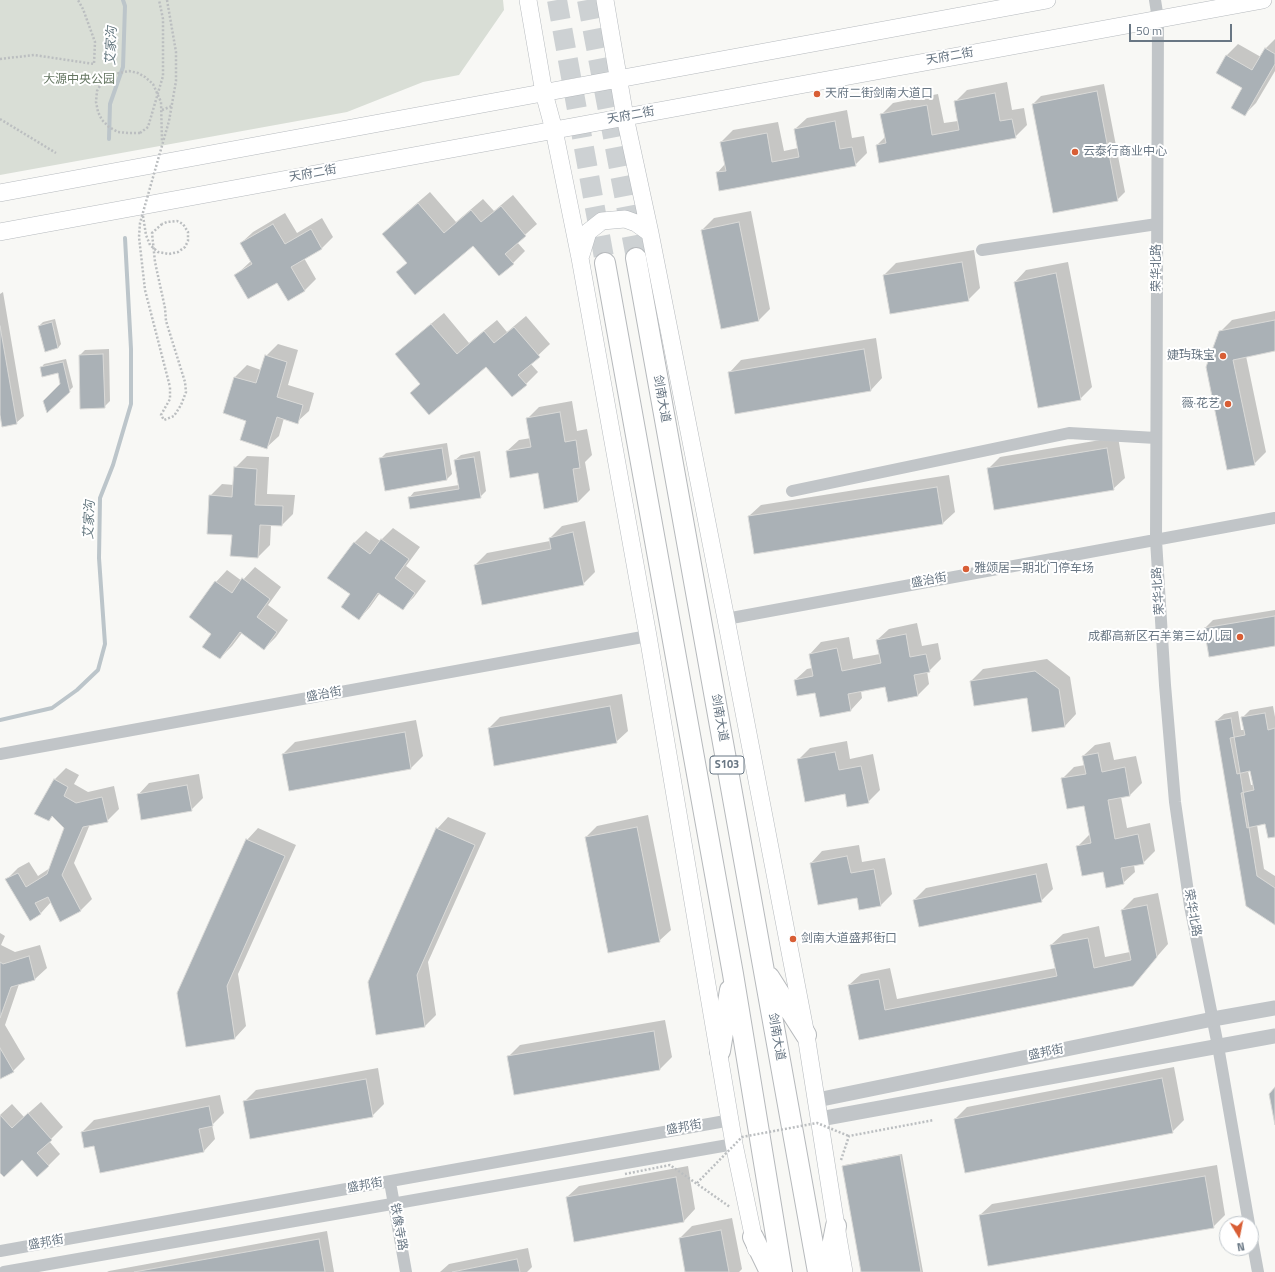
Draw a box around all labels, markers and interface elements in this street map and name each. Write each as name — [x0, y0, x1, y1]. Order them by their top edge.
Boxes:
scale bar — [1131, 16, 1234, 42]
text: 50 m — [1136, 21, 1162, 40]
water label: 艾家沟 — [104, 26, 120, 66]
street label: 天府二街 — [925, 46, 975, 68]
park label: 大源中央公园 — [43, 73, 115, 87]
place label: 天府二街剑南大道口 — [825, 87, 933, 101]
marker: 天府二街剑南大道口 — [812, 89, 822, 99]
street label: 天府二街 — [606, 105, 656, 127]
place label: 云泰行商业中心 — [1083, 145, 1167, 159]
marker: 云泰行商业中心 — [1070, 147, 1080, 157]
street label: 天府二街 — [288, 163, 338, 185]
street label: 荣华北路 — [1150, 244, 1164, 292]
place label: 婕玙珠宝 — [1167, 349, 1215, 363]
marker: 婕玙珠宝 — [1218, 351, 1228, 361]
street label: 剑南大道 — [650, 374, 672, 424]
place label: 薇·花艺 — [1181, 397, 1220, 411]
marker: 薇·花艺 — [1223, 399, 1233, 409]
water label: 艾家沟 — [82, 500, 98, 540]
place label: 雅颂居一期北门停车场 — [974, 562, 1094, 576]
marker: 雅颂居一期北门停车场 — [961, 564, 971, 574]
street label: 荣华北路 — [1150, 567, 1168, 615]
street label: 盛治街 — [910, 571, 948, 591]
place label: 成都高新区石羊第三幼儿园 — [1088, 630, 1232, 644]
marker: 成都高新区石羊第三幼儿园 — [1235, 632, 1245, 642]
street label: 盛治街 — [305, 685, 343, 705]
street label: 剑南大道 — [708, 693, 730, 743]
road number: S103 — [710, 756, 744, 774]
street label: 荣华北路 — [1181, 888, 1203, 938]
place label: 剑南大道盛邦街口 — [801, 932, 897, 946]
marker: 剑南大道盛邦街口 — [788, 934, 798, 944]
street label: 剑南大道 — [765, 1012, 787, 1062]
street label: 盛邦街 — [1027, 1042, 1065, 1064]
street label: 盛邦街 — [665, 1118, 703, 1138]
street label: 盛邦街 — [346, 1176, 384, 1196]
street label: 铁像寺路 — [387, 1202, 409, 1252]
north arrow — [1219, 1216, 1259, 1256]
street label: 盛邦街 — [27, 1233, 65, 1253]
text: N — [1236, 1238, 1246, 1255]

